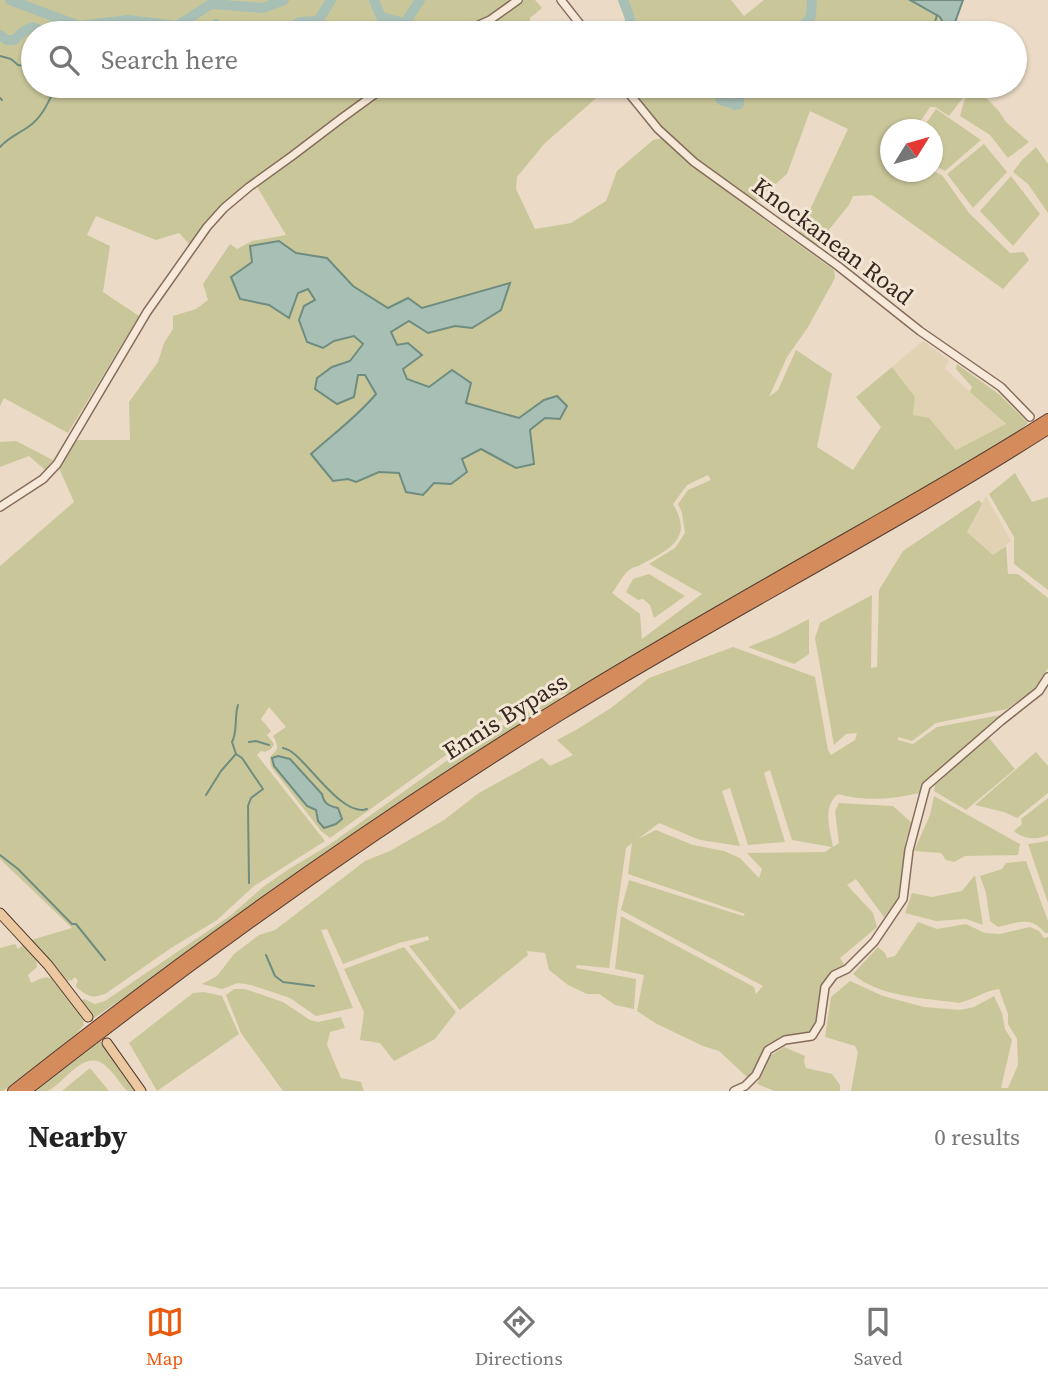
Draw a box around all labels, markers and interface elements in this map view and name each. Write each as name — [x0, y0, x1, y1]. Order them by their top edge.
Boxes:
search box — [21, 21, 1027, 98]
icon: search — [45, 41, 83, 79]
text: Search here — [101, 42, 238, 78]
north arrow — [880, 119, 943, 182]
street label: Knockanean Road — [746, 170, 921, 313]
street label: Ennis Bypass — [437, 665, 573, 767]
text: Nearby — [28, 1116, 127, 1157]
text: 0 results — [934, 1121, 1020, 1153]
tab: Map — [146, 1303, 184, 1371]
tab: Directions — [475, 1303, 563, 1371]
tab: Saved — [854, 1303, 902, 1371]

